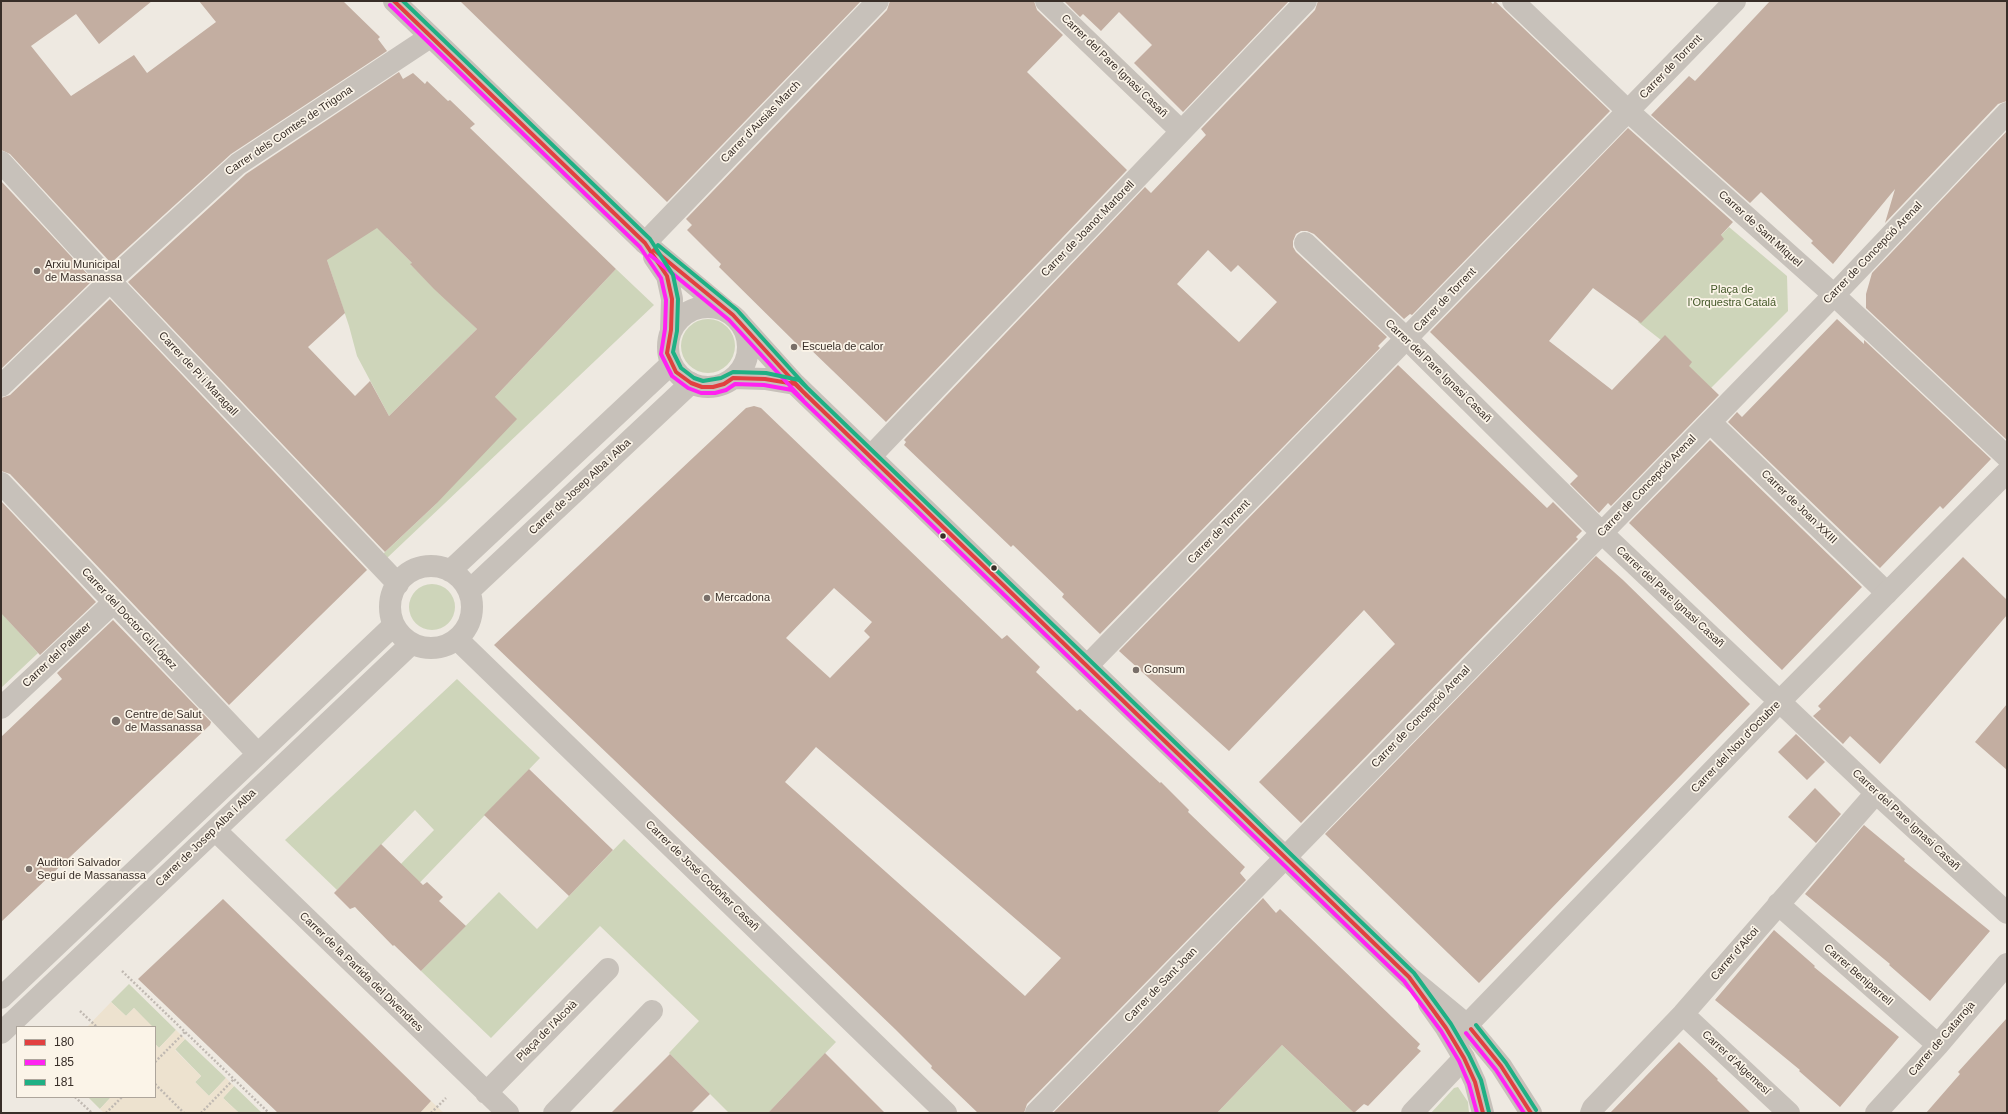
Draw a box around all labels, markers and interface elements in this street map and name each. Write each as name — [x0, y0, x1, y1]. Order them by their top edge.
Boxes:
street label: Carrer del Pare Ignasi Casañ — [1058, 12, 1170, 120]
street label: Carrer de Torrent — [1637, 32, 1705, 102]
street label: Carrer d'Ausiàs March — [718, 78, 804, 166]
street label: Carrer dels Comtes de Trigona — [223, 83, 355, 179]
street label: Carrer de Joanot Martorell — [1039, 178, 1137, 280]
street label: Carrer de Sant Miquel — [1716, 188, 1804, 270]
street label: Carrer de Concepció Arenal — [1821, 199, 1925, 307]
place label: Arxiu Municipal de Massanassa — [45, 258, 122, 284]
street label: Carrer de Torrent — [1411, 265, 1479, 335]
marker: Arxiu Municipal de Massanassa — [32, 266, 42, 276]
park label: Plaça de l'Orquestra Catalá — [1688, 283, 1776, 309]
street label: Carrer del Pare Ignasi Casañ — [1382, 317, 1494, 425]
street label: Carrer de Pi i Maragall — [156, 329, 240, 419]
place label: Escuela de calor — [802, 340, 883, 354]
marker: Escuela de calor — [789, 342, 799, 352]
street label: Carrer de Concepció Arenal — [1595, 432, 1699, 540]
street label: Carrer de Josep Alba i Alba — [526, 436, 634, 538]
street label: Carrer de Joan XXIII — [1758, 467, 1840, 547]
street label: Carrer de Torrent — [1185, 497, 1253, 567]
unlabelled marker — [938, 531, 948, 541]
street label: Carrer del Pare Ignasi Casañ — [1613, 544, 1727, 650]
unlabelled marker — [989, 563, 999, 573]
street label: Carrer del Doctor Gil López — [79, 566, 179, 672]
place label: Mercadona — [715, 591, 770, 605]
marker: Mercadona — [702, 593, 712, 603]
street label: Carrer del Palleter — [20, 620, 94, 690]
place label: Consum — [1144, 663, 1185, 677]
street label: Carrer de Concepció Arenal — [1369, 663, 1473, 771]
marker: Consum — [1131, 665, 1141, 675]
street label: Carrer del Nou d'Octubre — [1689, 698, 1783, 796]
place label: Centre de Salut de Massanassa — [125, 708, 202, 734]
marker: Centre de Salut de Massanassa — [110, 715, 122, 727]
street label: Carrer del Pare Ignasi Casañ — [1849, 767, 1963, 873]
street label: Carrer de Josep Alba i Alba — [153, 787, 259, 889]
street label: Carrer de José Codoñer Casañ — [642, 818, 762, 934]
place label: Auditori Salvador Seguí de Massanassa — [37, 856, 146, 882]
marker: Auditori Salvador Seguí de Massanassa — [24, 864, 34, 874]
street label: Carrer de la Partida del Divendres — [297, 909, 425, 1035]
street label: Carrer d'Alcoi — [1708, 925, 1762, 983]
street label: Carrer Beniparrell — [1821, 942, 1895, 1008]
street label: Carrer de Sant Joan — [1122, 945, 1200, 1025]
street label: Plaça de l'Alcoià — [514, 998, 580, 1064]
street label: Carrer de Catarroja — [1906, 999, 1978, 1079]
legend — [16, 1026, 156, 1098]
street label: Carrer d’Algemesí — [1699, 1028, 1773, 1098]
text: 180 — [54, 1035, 74, 1049]
text: 185 — [54, 1055, 74, 1069]
text: 181 — [54, 1075, 74, 1089]

